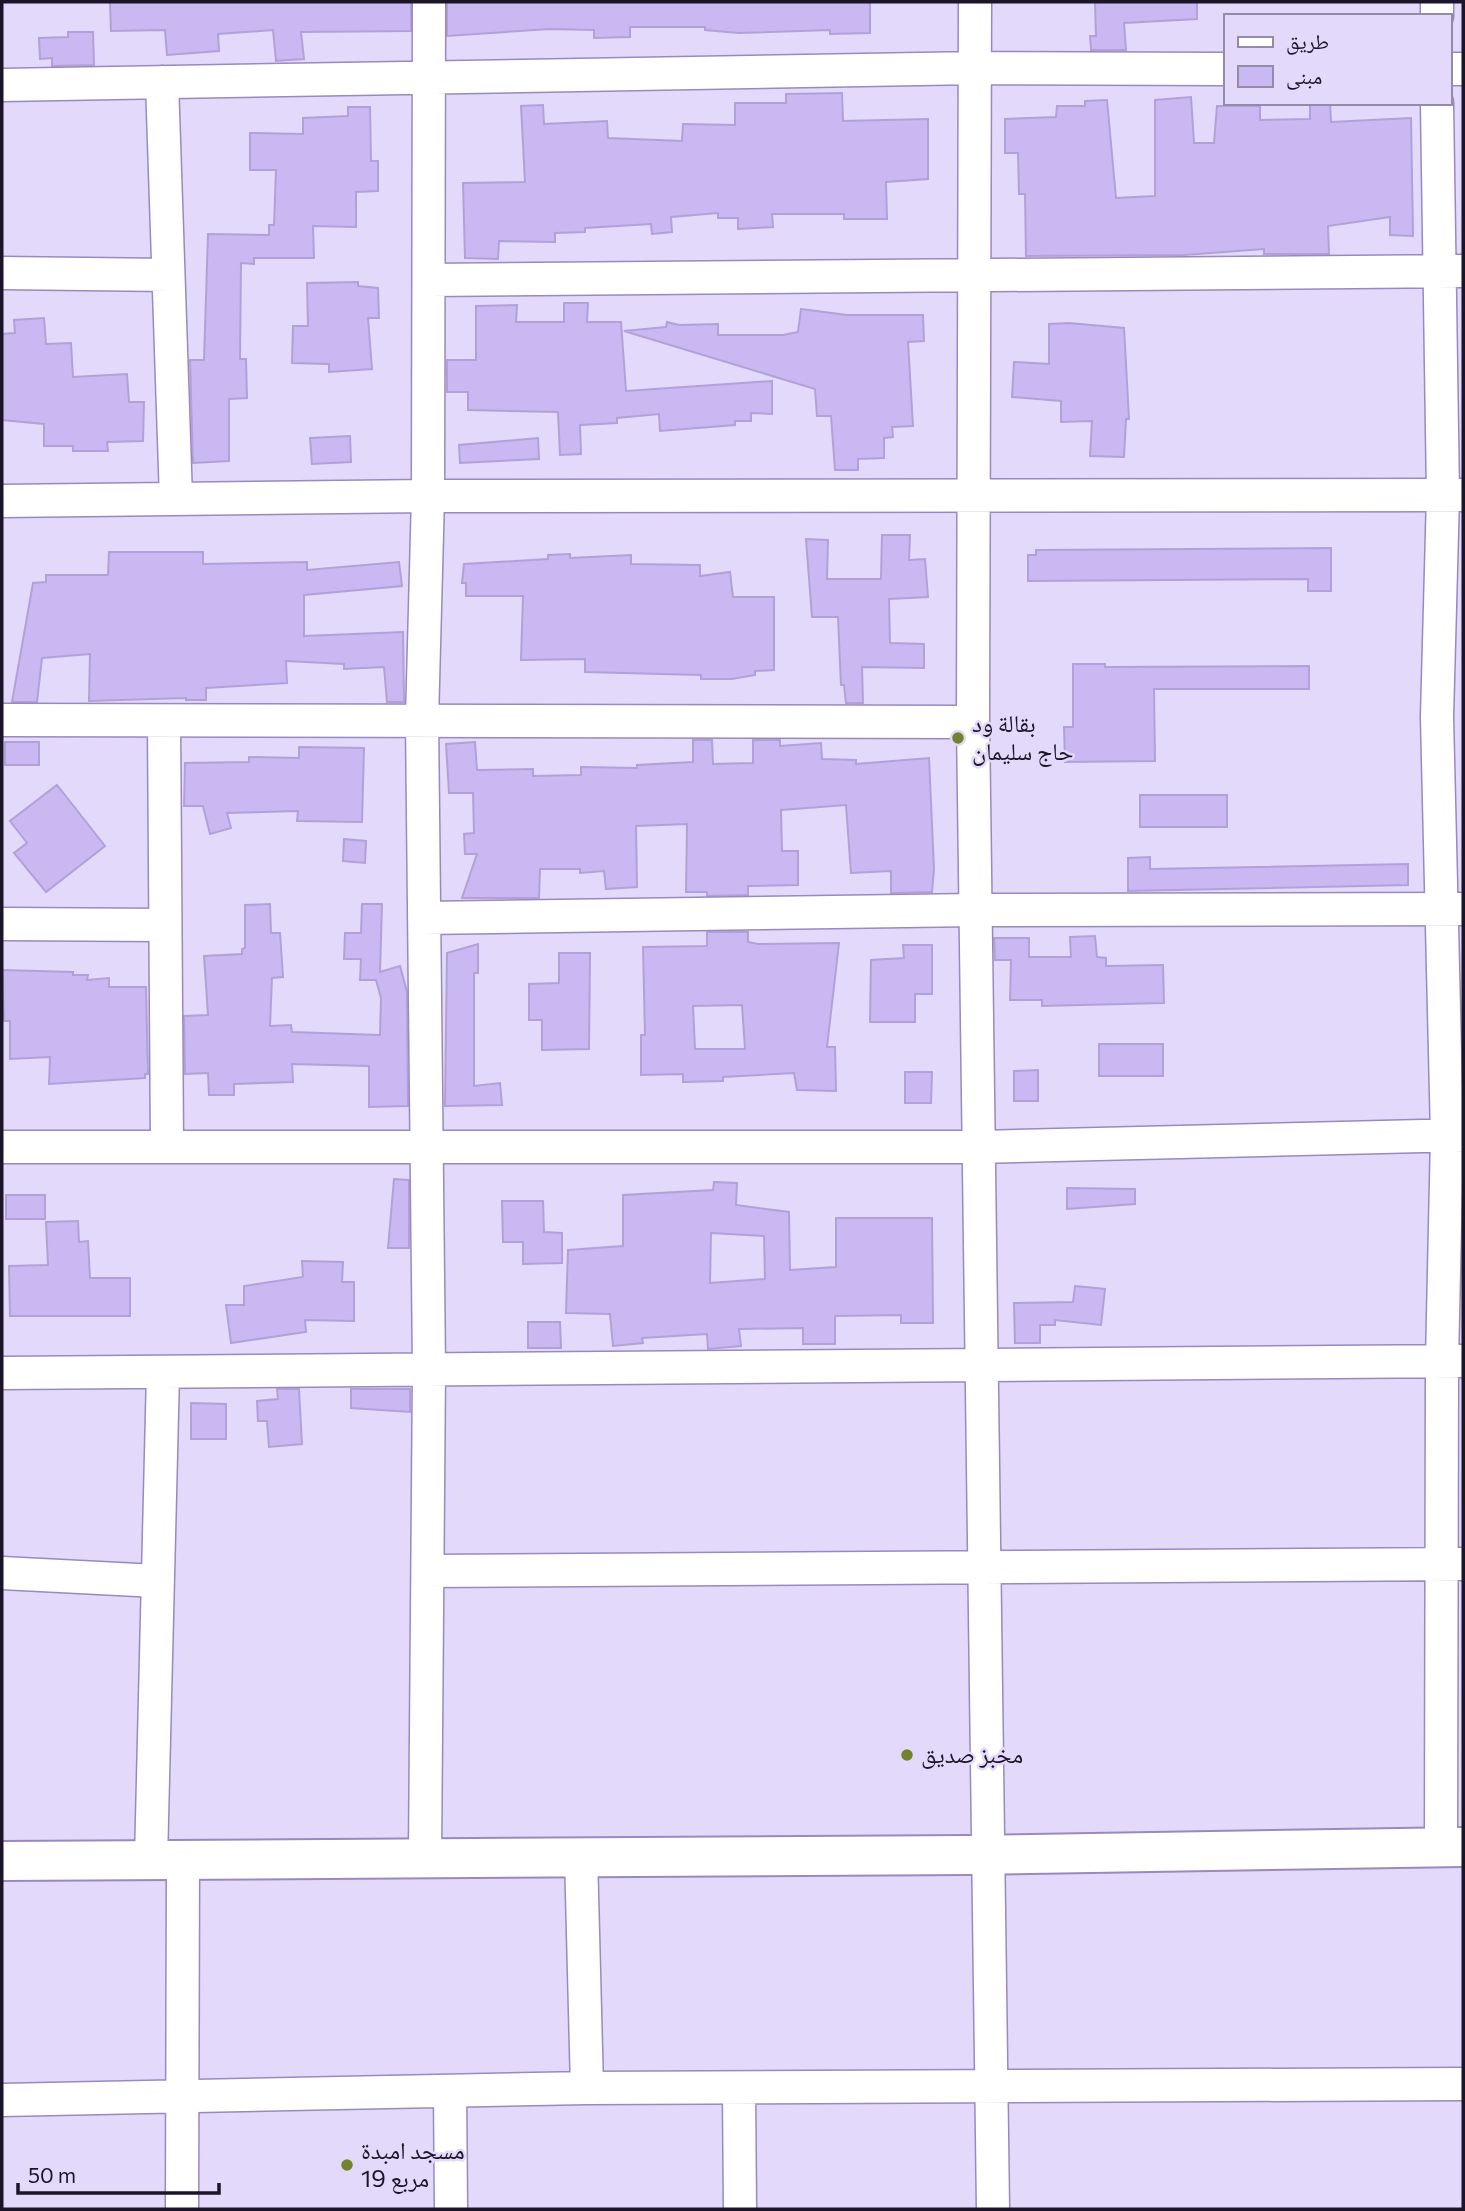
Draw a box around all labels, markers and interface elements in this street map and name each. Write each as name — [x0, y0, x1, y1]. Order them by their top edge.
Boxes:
legend — [1224, 14, 1451, 105]
text: طريق — [1286, 28, 1329, 55]
text: مبنى — [1286, 63, 1322, 90]
place label: بقالة ود حاج سليمان — [972, 708, 1074, 767]
marker: بقالة ود حاج سليمان — [950, 730, 966, 746]
place label: مخبز صديق — [921, 1739, 1023, 1769]
marker: مخبز صديق — [899, 1747, 915, 1763]
place label: مسجد امبدة مربع 19 — [361, 2135, 465, 2194]
scale bar — [18, 2152, 219, 2196]
marker: مسجد امبدة مربع 19 — [339, 2157, 355, 2173]
text: 50 m — [28, 2162, 76, 2187]

